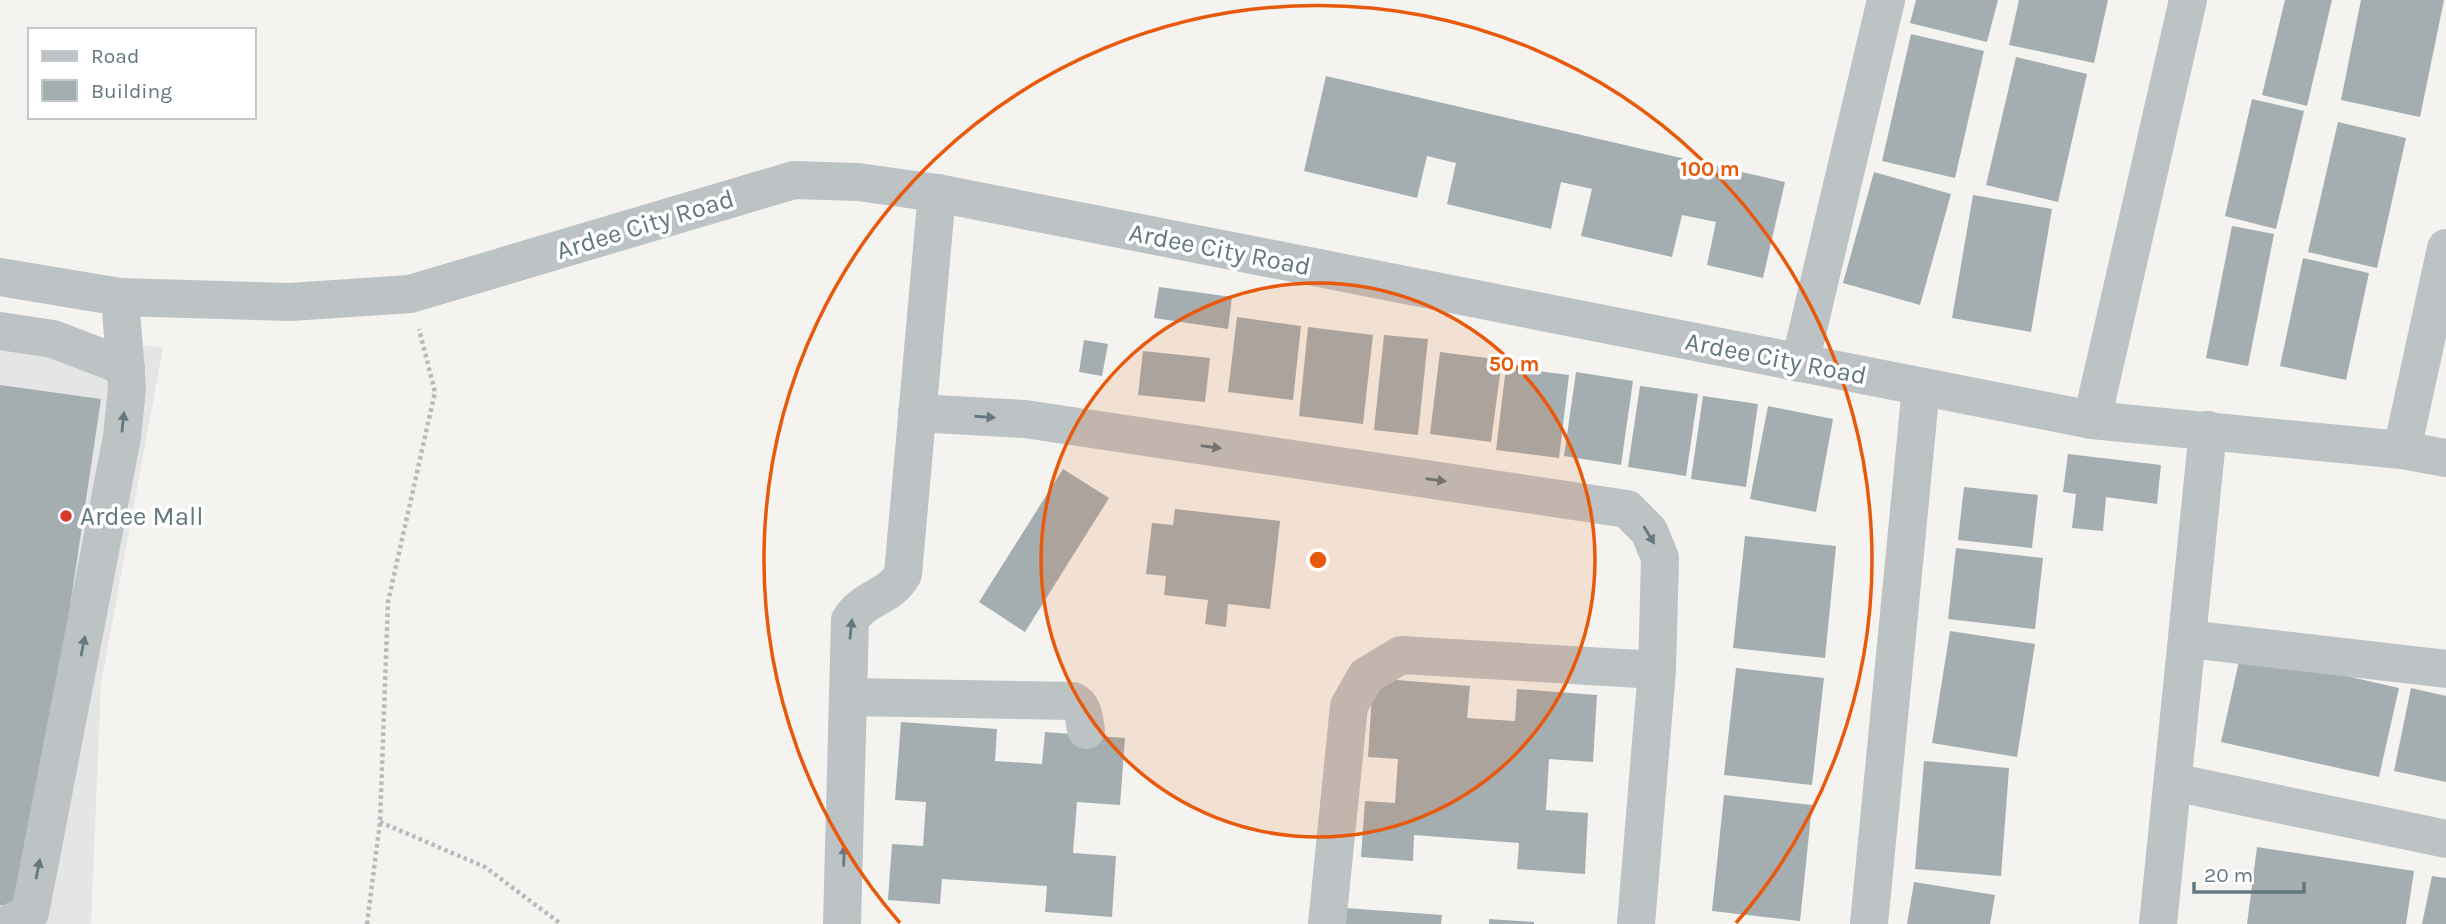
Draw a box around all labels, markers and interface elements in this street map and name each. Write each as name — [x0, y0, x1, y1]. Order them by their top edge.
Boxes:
legend — [28, 28, 256, 119]
text: Road — [91, 44, 139, 68]
text: Building — [91, 79, 172, 103]
text: 100 m — [1680, 157, 1740, 181]
street label: Ardee City Road — [553, 183, 738, 266]
street label: Ardee City Road — [1127, 217, 1313, 282]
street label: Ardee City Road — [1683, 326, 1869, 391]
text: 50 m — [1489, 352, 1539, 376]
one-way arrow — [118, 411, 129, 433]
one-way arrow — [975, 412, 997, 423]
one-way arrow — [1200, 442, 1222, 453]
one-way arrow — [1425, 475, 1447, 486]
place label: Ardee Mall — [80, 501, 204, 532]
marker: Ardee Mall — [58, 508, 74, 524]
one-way arrow — [1643, 525, 1655, 544]
centre of rings — [1306, 548, 1330, 572]
one-way arrow — [846, 618, 857, 640]
one-way arrow — [77, 635, 88, 657]
one-way arrow — [839, 845, 850, 867]
scale bar — [2194, 850, 2304, 894]
one-way arrow — [33, 858, 44, 880]
text: 20 m — [2204, 863, 2253, 887]

